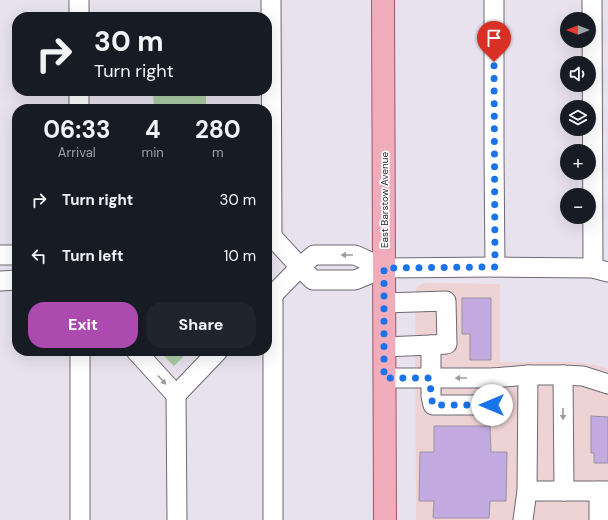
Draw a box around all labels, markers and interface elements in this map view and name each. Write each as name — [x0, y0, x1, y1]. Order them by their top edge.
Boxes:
north arrow — [560, 12, 596, 48]
map controls — [560, 12, 596, 224]
pin — [477, 21, 511, 62]
text: 30 m — [94, 23, 164, 60]
icon: arrive — [483, 27, 505, 49]
icon: right — [28, 28, 80, 80]
button: sound — [560, 56, 596, 92]
text: Turn right — [94, 59, 174, 83]
button: layers — [560, 100, 596, 136]
text: 06:33 — [43, 114, 110, 145]
text: 4 — [145, 114, 160, 145]
text: 280 — [195, 114, 241, 145]
text: Arrival — [58, 144, 96, 161]
text: min — [142, 144, 164, 161]
text: m — [212, 144, 224, 161]
button: + — [560, 144, 596, 180]
street label: East Barstow Avenue — [378, 152, 391, 248]
button: − — [560, 188, 596, 224]
icon: right — [28, 189, 50, 211]
text: Turn right — [62, 190, 133, 210]
text: 30 m — [220, 190, 256, 210]
icon: left — [28, 245, 50, 267]
text: Turn left — [62, 246, 123, 266]
text: 10 m — [224, 246, 256, 266]
one-way arrow — [340, 252, 353, 258]
button: Exit — [28, 302, 138, 348]
button: Share — [146, 302, 256, 348]
one-way arrow — [157, 375, 167, 385]
one-way arrow — [454, 375, 467, 381]
position arrow — [471, 384, 513, 426]
one-way arrow — [560, 408, 566, 421]

